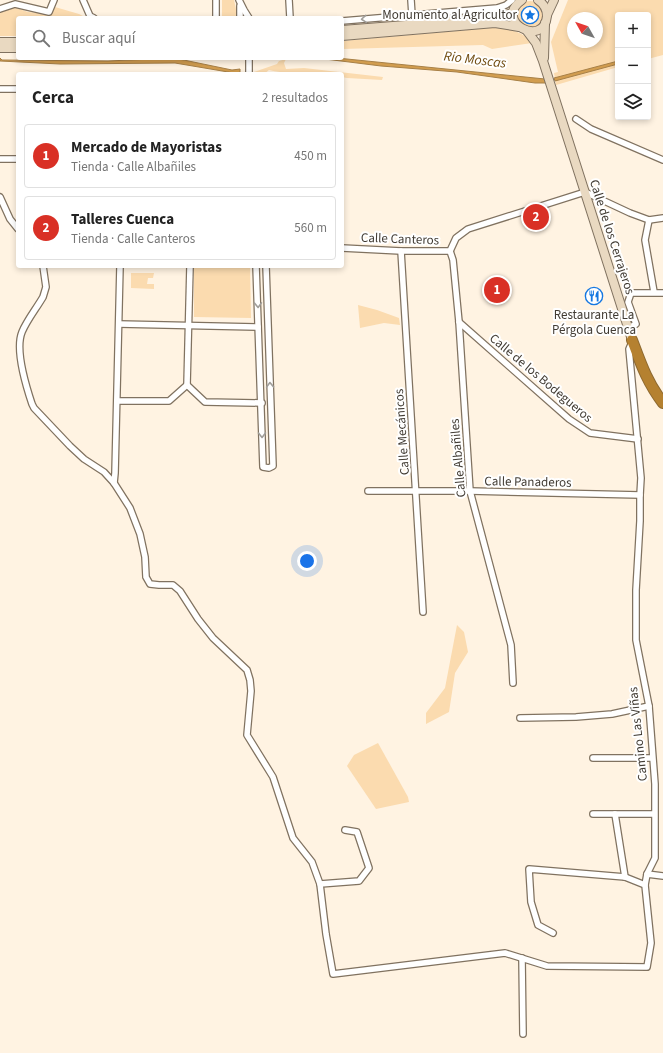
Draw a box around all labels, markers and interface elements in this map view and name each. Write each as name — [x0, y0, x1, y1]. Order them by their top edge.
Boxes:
place icon: Monumento al Agricultor — [520, 5, 540, 25]
place label: Monumento al Agricultor — [382, 6, 517, 24]
north arrow — [567, 12, 603, 48]
map controls — [615, 12, 651, 120]
button: + — [615, 12, 651, 48]
one-way arrow — [361, 15, 367, 24]
search box — [16, 16, 344, 60]
icon: search — [30, 27, 52, 49]
text: Buscar aquí — [62, 28, 135, 49]
water label: Rio Moscas — [443, 46, 508, 74]
button: − — [615, 48, 651, 84]
button: layers — [615, 84, 651, 120]
text: Cerca — [32, 86, 74, 110]
text: 2 resultados — [262, 89, 328, 107]
text: Mercado de Mayoristas — [71, 137, 222, 158]
text: 1 — [43, 147, 49, 165]
text: 450 m — [294, 147, 327, 165]
text: Tienda · Calle Albañiles — [71, 158, 196, 176]
street label: Calle de los Cerrajeros — [585, 177, 639, 297]
pin: 2 — [523, 202, 549, 232]
text: Talleres Cuenca — [71, 209, 174, 230]
text: 2 — [43, 219, 49, 237]
text: 560 m — [294, 219, 327, 237]
street label: Calle Canteros — [361, 229, 440, 249]
text: Tienda · Calle Canteros — [71, 230, 195, 248]
pin: 1 — [484, 275, 510, 305]
restaurant icon: Restaurante La Pérgola Cuenca — [584, 286, 604, 306]
one-way arrow — [253, 302, 262, 308]
place label: Restaurante La Pérgola Cuenca — [552, 306, 636, 339]
street label: Calle de los Bodegueros — [486, 330, 597, 427]
one-way arrow — [266, 382, 275, 388]
street label: Calle Mecánicos — [390, 388, 414, 476]
street label: Calle Albañiles — [446, 417, 470, 498]
one-way arrow — [258, 432, 267, 438]
street label: Calle Panaderos — [484, 472, 572, 492]
your location — [297, 551, 317, 571]
street label: Camino Las Viñas — [624, 685, 652, 782]

